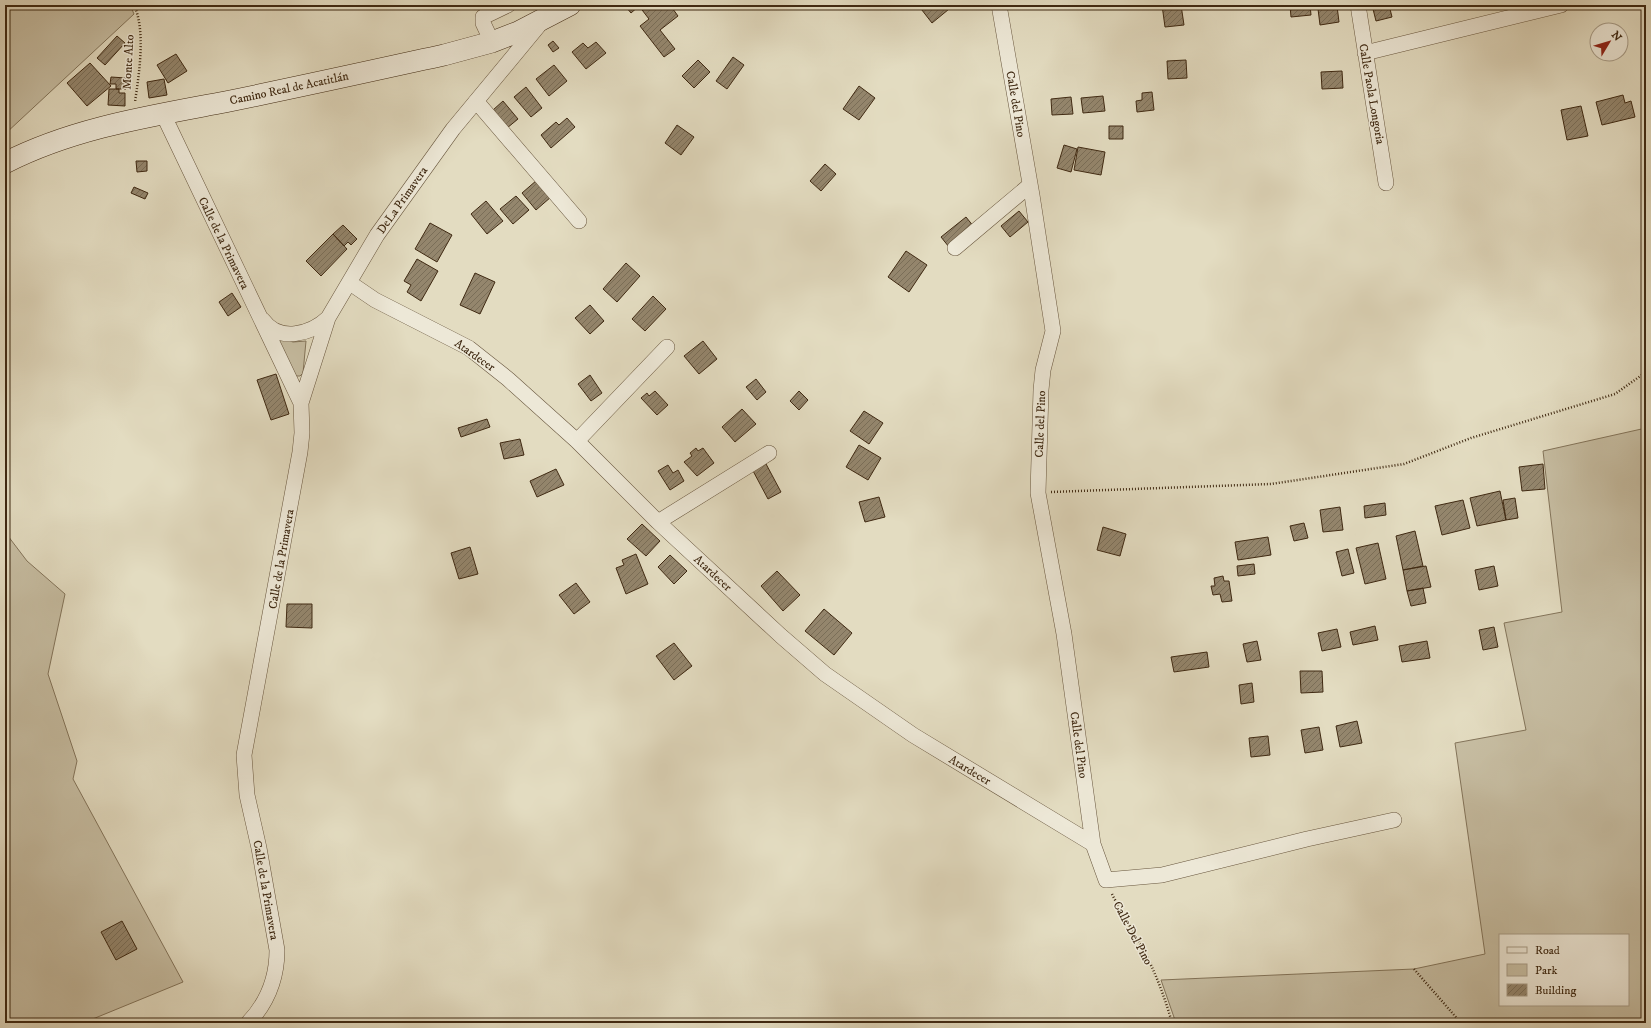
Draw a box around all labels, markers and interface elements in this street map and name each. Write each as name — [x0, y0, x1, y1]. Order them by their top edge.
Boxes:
north arrow — [1589, 22, 1629, 62]
text: N — [1608, 29, 1624, 44]
street label: Monte Alto — [120, 34, 137, 90]
street label: Calle Paola Longoria — [1355, 43, 1388, 146]
street label: Camino Real de Acatitlán — [228, 68, 351, 108]
street label: Calle del Pino — [1002, 70, 1029, 139]
street label: DeLa Primavera — [374, 163, 432, 237]
street label: Calle de la Primavera — [195, 195, 253, 293]
street label: Atardecer — [451, 336, 499, 375]
street label: Calle del Pino — [1032, 390, 1049, 458]
street label: Calle de la Primavera — [265, 507, 298, 610]
street label: Atardecer — [691, 552, 735, 595]
street label: Calle del Pino — [1066, 711, 1091, 779]
street label: Atardecer — [946, 752, 994, 789]
street label: Calle de la Primavera — [249, 839, 282, 942]
street label: Calle Del Pino — [1110, 899, 1156, 968]
legend — [1499, 934, 1629, 1006]
text: Road — [1535, 943, 1560, 958]
text: Park — [1535, 963, 1557, 978]
text: Building — [1535, 983, 1576, 998]

